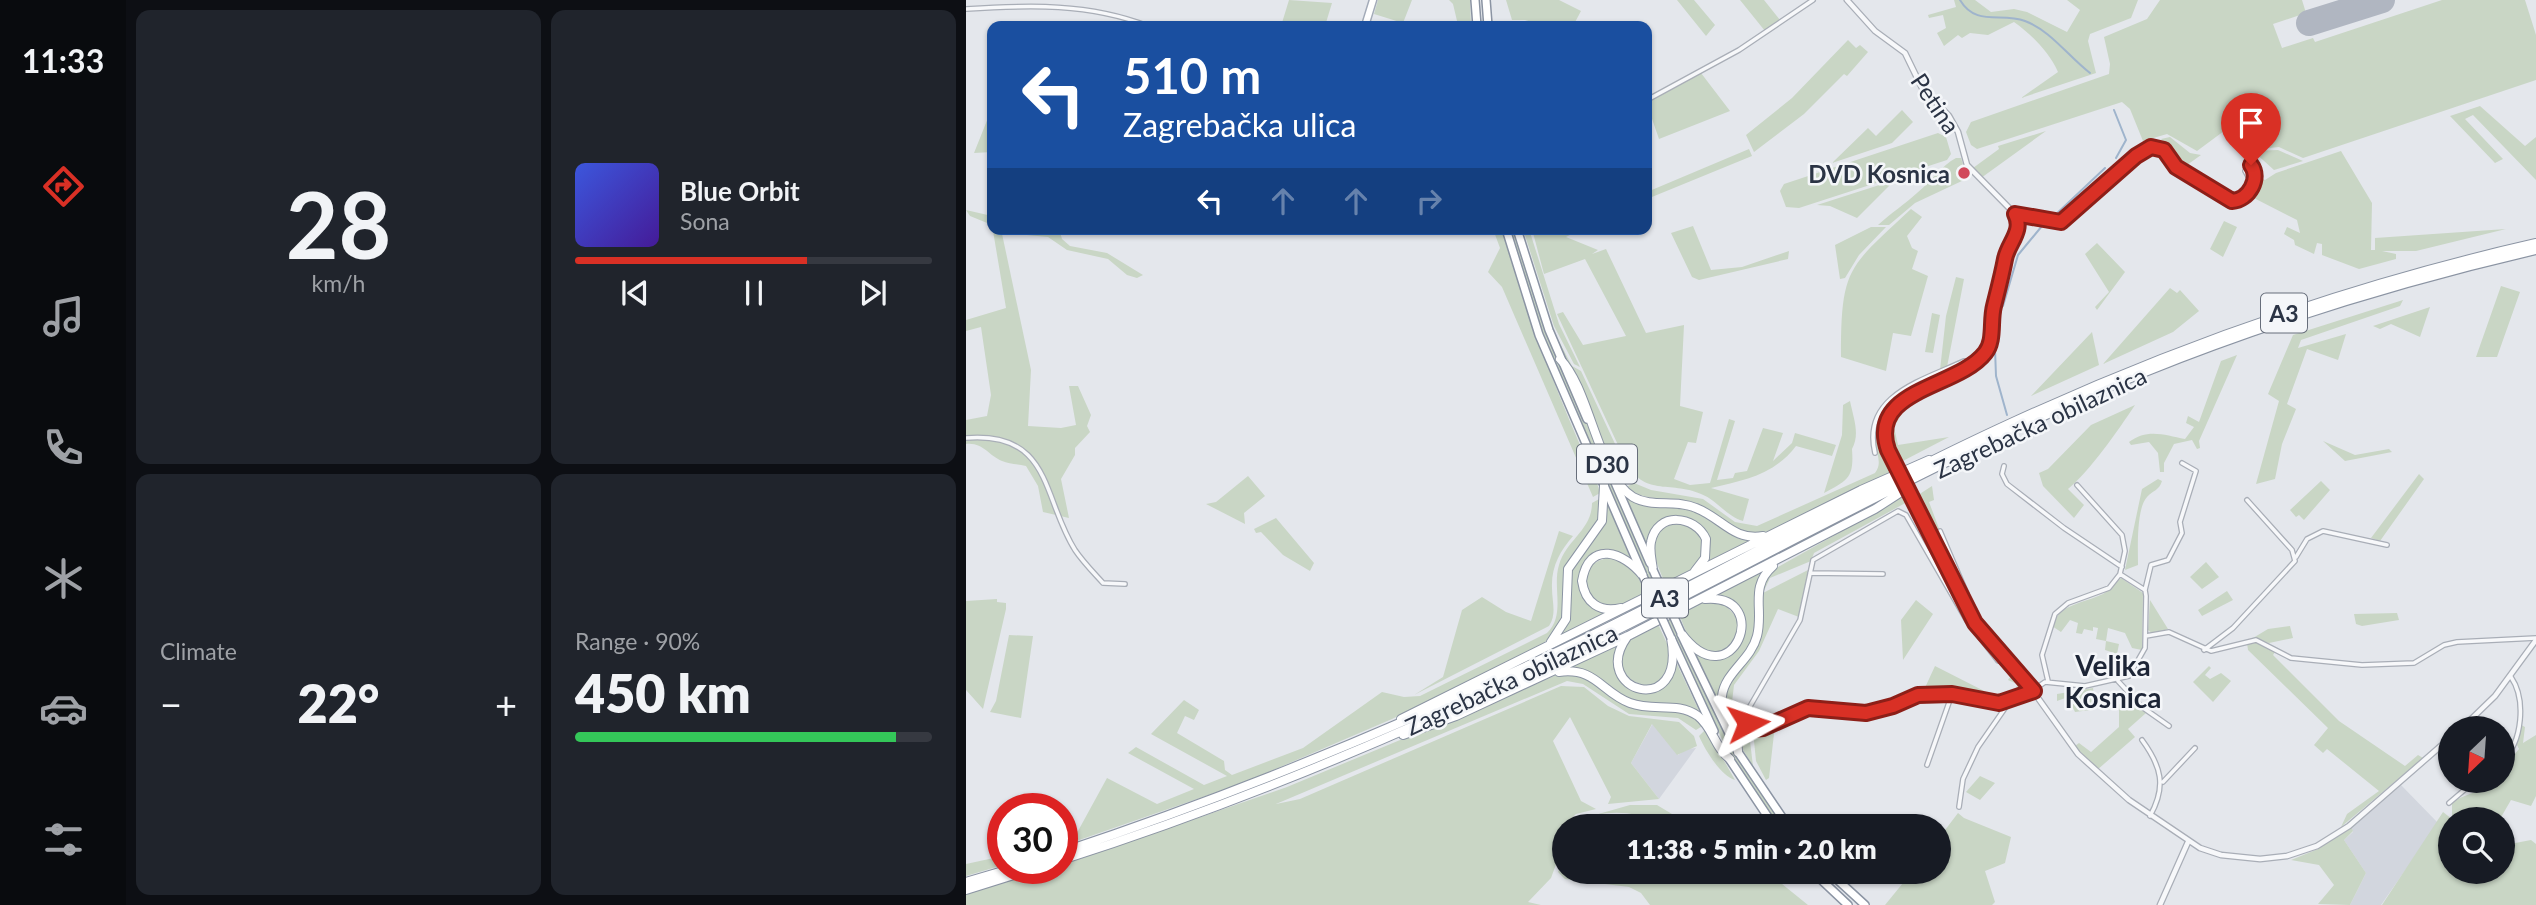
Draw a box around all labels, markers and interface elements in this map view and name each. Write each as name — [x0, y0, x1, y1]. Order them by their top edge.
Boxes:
text: 11:33 — [22, 41, 104, 80]
text: 510 m — [1123, 46, 1261, 104]
icon: left — [1008, 49, 1099, 140]
street label: Petina — [1905, 67, 1967, 139]
pin — [2221, 93, 2281, 165]
icon: arrive — [2232, 104, 2270, 142]
text: Zagrebačka ulica — [1123, 105, 1356, 144]
place label: DVD Kosnica — [1808, 159, 1950, 188]
icon: directions — [39, 162, 88, 211]
marker: DVD Kosnica — [1956, 165, 1972, 181]
text: 28 — [286, 169, 391, 278]
text: Blue Orbit — [680, 175, 800, 207]
icon: left — [1191, 182, 1229, 220]
icon: ahead — [1264, 182, 1302, 220]
icon: ahead — [1337, 182, 1375, 220]
icon: right — [1410, 182, 1448, 220]
text: Sona — [680, 207, 730, 235]
text: km/h — [312, 269, 365, 297]
icon: previous — [616, 274, 654, 312]
icon: pause — [735, 274, 773, 312]
icon: next — [854, 274, 892, 312]
icon: music — [39, 292, 88, 341]
road number: A3 — [2261, 294, 2307, 332]
street label: Zagrebačka obilaznica — [1929, 360, 2151, 484]
icon: phone — [39, 423, 88, 472]
road number: D30 — [1577, 445, 1637, 484]
icon: climate — [39, 554, 88, 603]
road number: A3 — [1642, 578, 1688, 618]
street label: Zagrebačka obilaznica — [1400, 617, 1622, 741]
text: Range · 90% — [575, 627, 700, 655]
text: Climate — [160, 637, 237, 665]
district label: Velika Kosnica — [2064, 648, 2162, 714]
text: 450 km — [575, 662, 751, 724]
text: 22° — [298, 672, 379, 734]
text: − — [160, 681, 182, 727]
text: + — [495, 681, 517, 727]
icon: car — [39, 684, 88, 733]
position arrow — [1711, 686, 1785, 760]
north arrow — [2438, 716, 2515, 793]
map controls — [2438, 716, 2515, 884]
speed limit sign: 30 — [987, 793, 1078, 884]
button: search — [2438, 807, 2515, 884]
icon: filters — [39, 815, 88, 864]
text: 11:38 · 5 min · 2.0 km — [1626, 833, 1877, 865]

